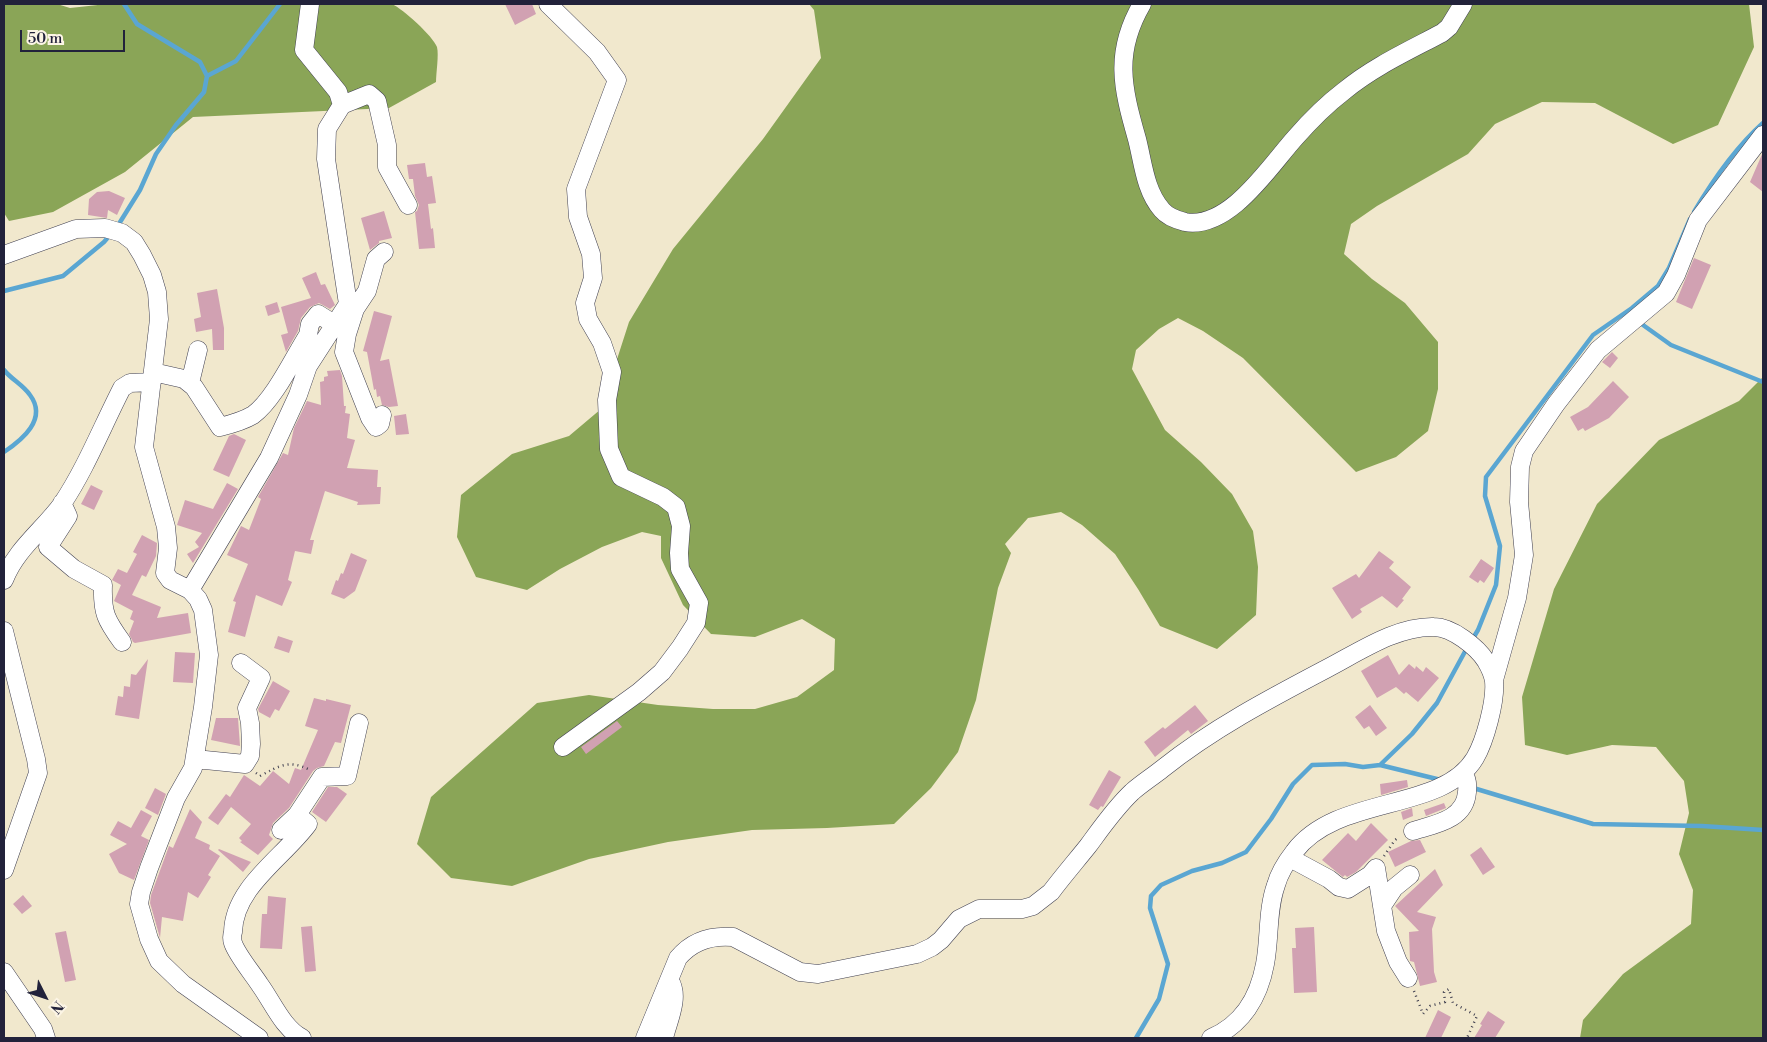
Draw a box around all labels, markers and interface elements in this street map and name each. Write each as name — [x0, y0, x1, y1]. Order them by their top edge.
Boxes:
scale bar — [22, 20, 128, 52]
text: 50 m — [28, 29, 62, 48]
north arrow — [20, 972, 70, 1022]
text: N — [46, 997, 67, 1017]

